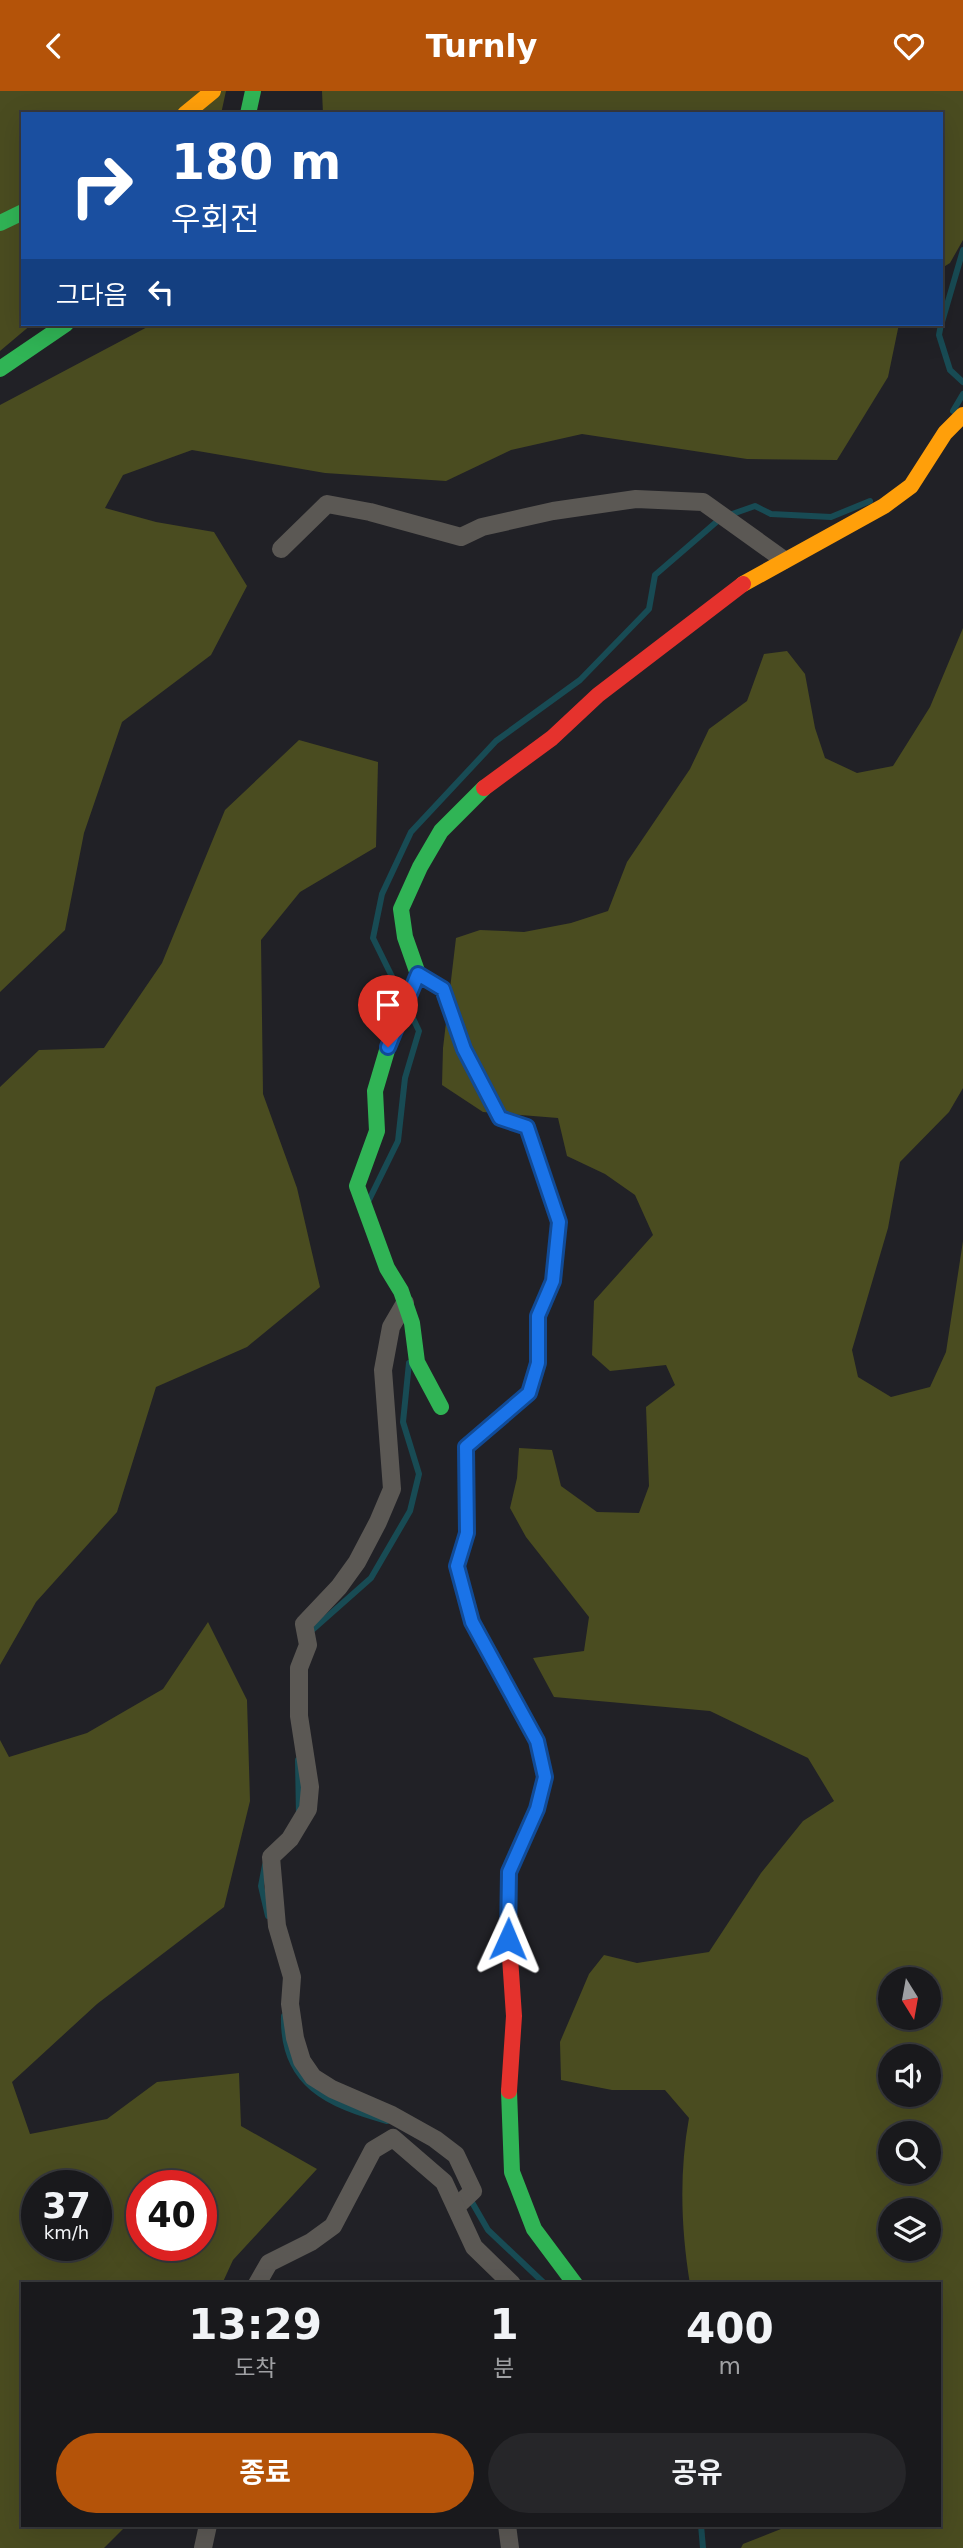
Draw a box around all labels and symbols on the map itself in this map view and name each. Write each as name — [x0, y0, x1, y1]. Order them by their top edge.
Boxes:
pin — [358, 975, 418, 1047]
position arrow — [471, 1902, 545, 1976]
north arrow — [878, 1967, 942, 2030]
speed limit sign: 40 — [126, 2170, 217, 2261]

